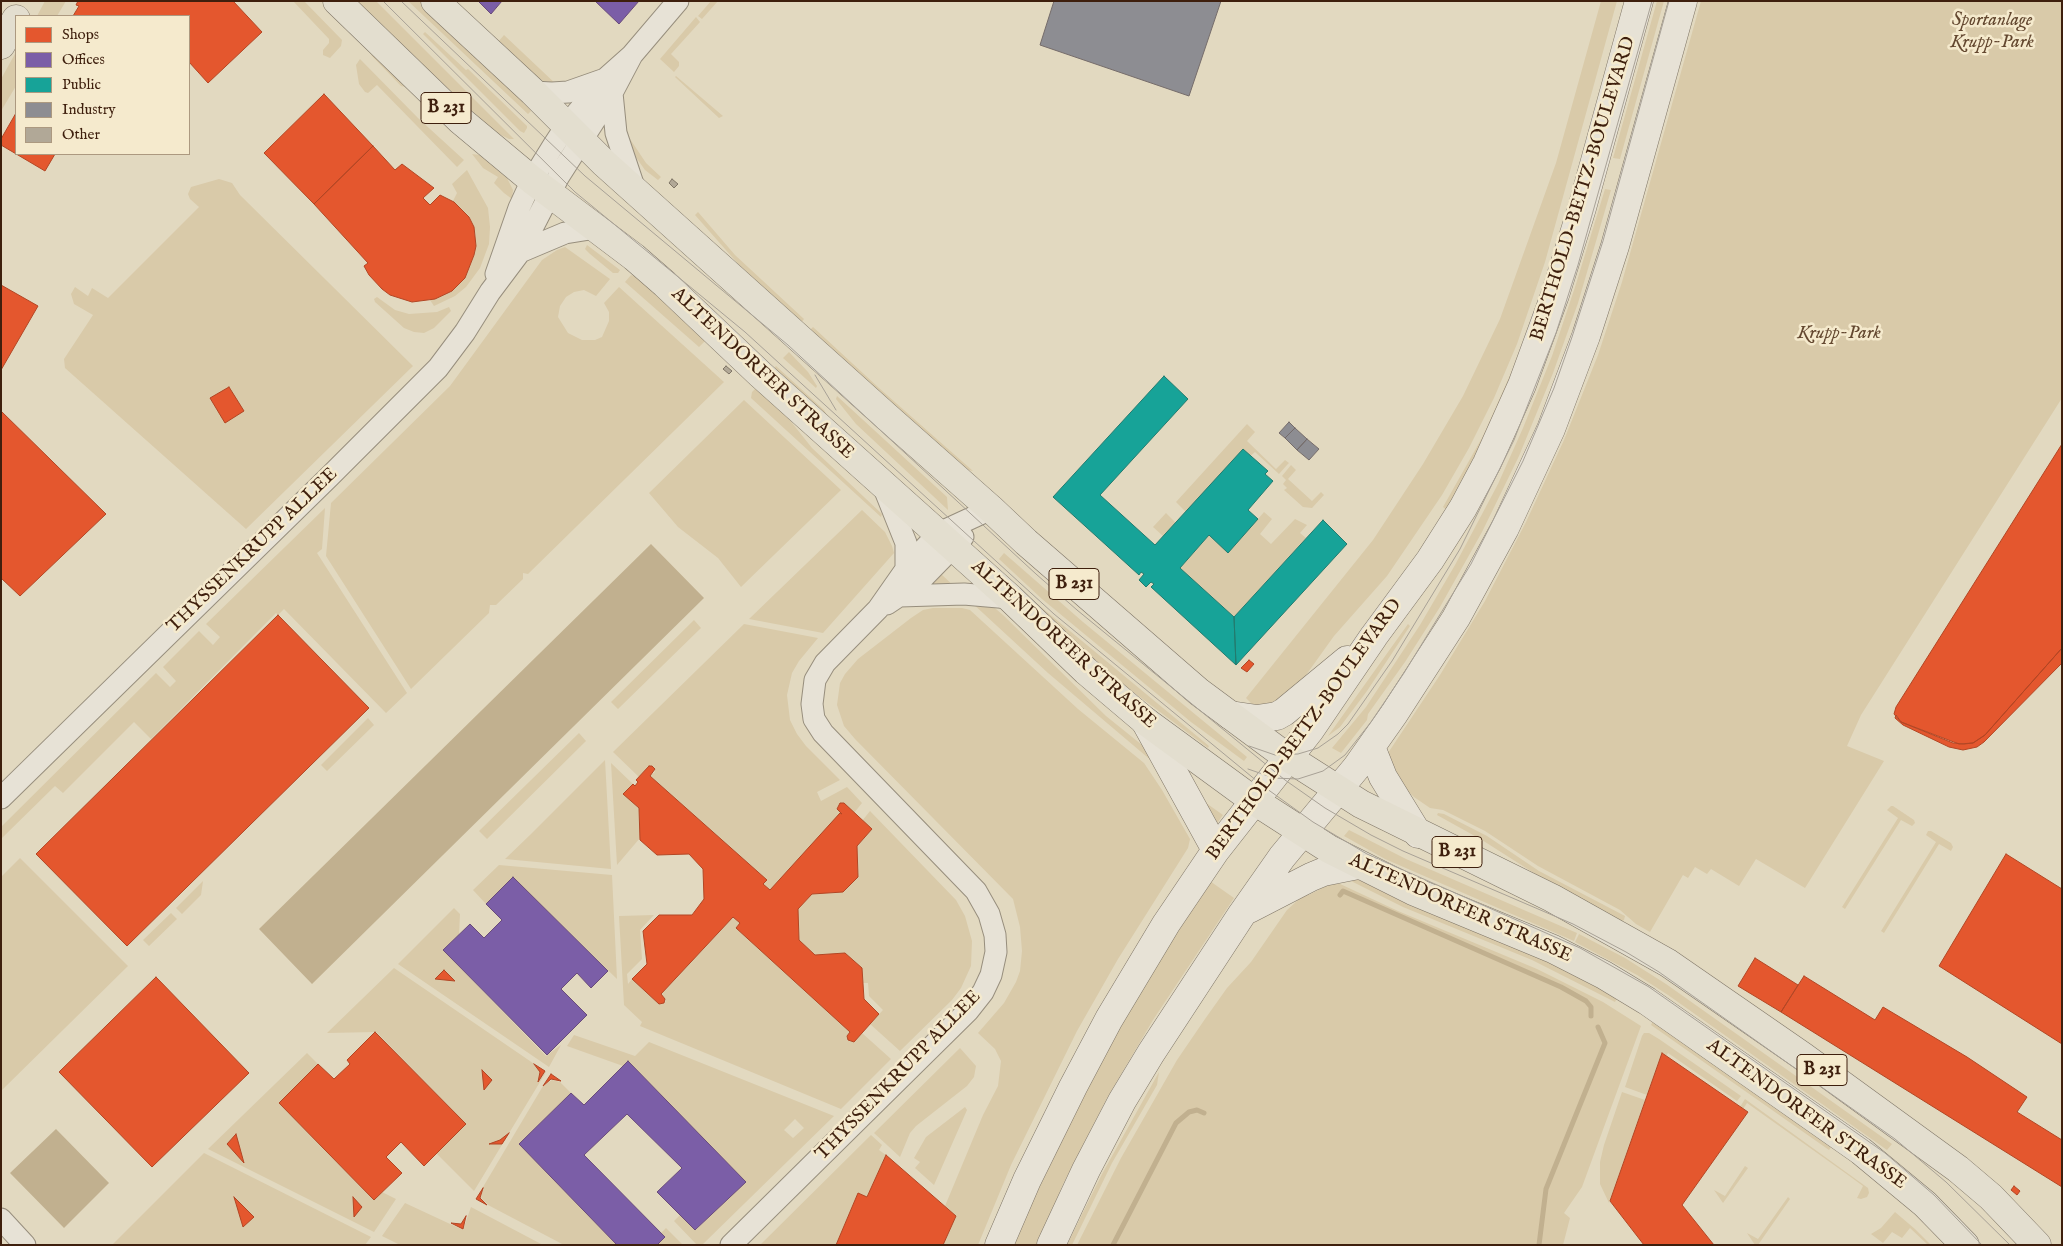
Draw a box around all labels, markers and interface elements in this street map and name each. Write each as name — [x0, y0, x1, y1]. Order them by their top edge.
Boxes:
park label: Sportanlage Krupp-Park — [1950, 10, 2034, 54]
legend — [15, 15, 190, 155]
text: Shops — [62, 25, 99, 44]
street label: BERTHOLD-BEITZ-BOULEVARD — [1527, 34, 1641, 344]
text: Offices — [62, 50, 105, 69]
text: Public — [62, 75, 101, 94]
road number: B 231 — [421, 92, 471, 124]
text: Industry — [62, 100, 116, 119]
text: Other — [62, 125, 100, 144]
street label: ALTENDORFER STRASSE — [666, 283, 858, 465]
park label: Krupp-Park — [1797, 323, 1881, 345]
street label: THYSSENKRUPP ALLEE — [163, 464, 343, 638]
street label: ALTENDORFER STRASSE — [966, 556, 1160, 734]
road number: B 231 — [1049, 568, 1099, 600]
street label: BERTHOLD-BEITZ-BOULEVARD — [1202, 595, 1408, 865]
road number: B 231 — [1432, 836, 1482, 868]
street label: ALTENDORFER STRASSE — [1345, 850, 1575, 968]
street label: THYSSENKRUPP ALLEE — [812, 986, 986, 1166]
street label: ALTENDORFER STRASSE — [1702, 1035, 1910, 1195]
road number: B 231 — [1797, 1054, 1847, 1086]

